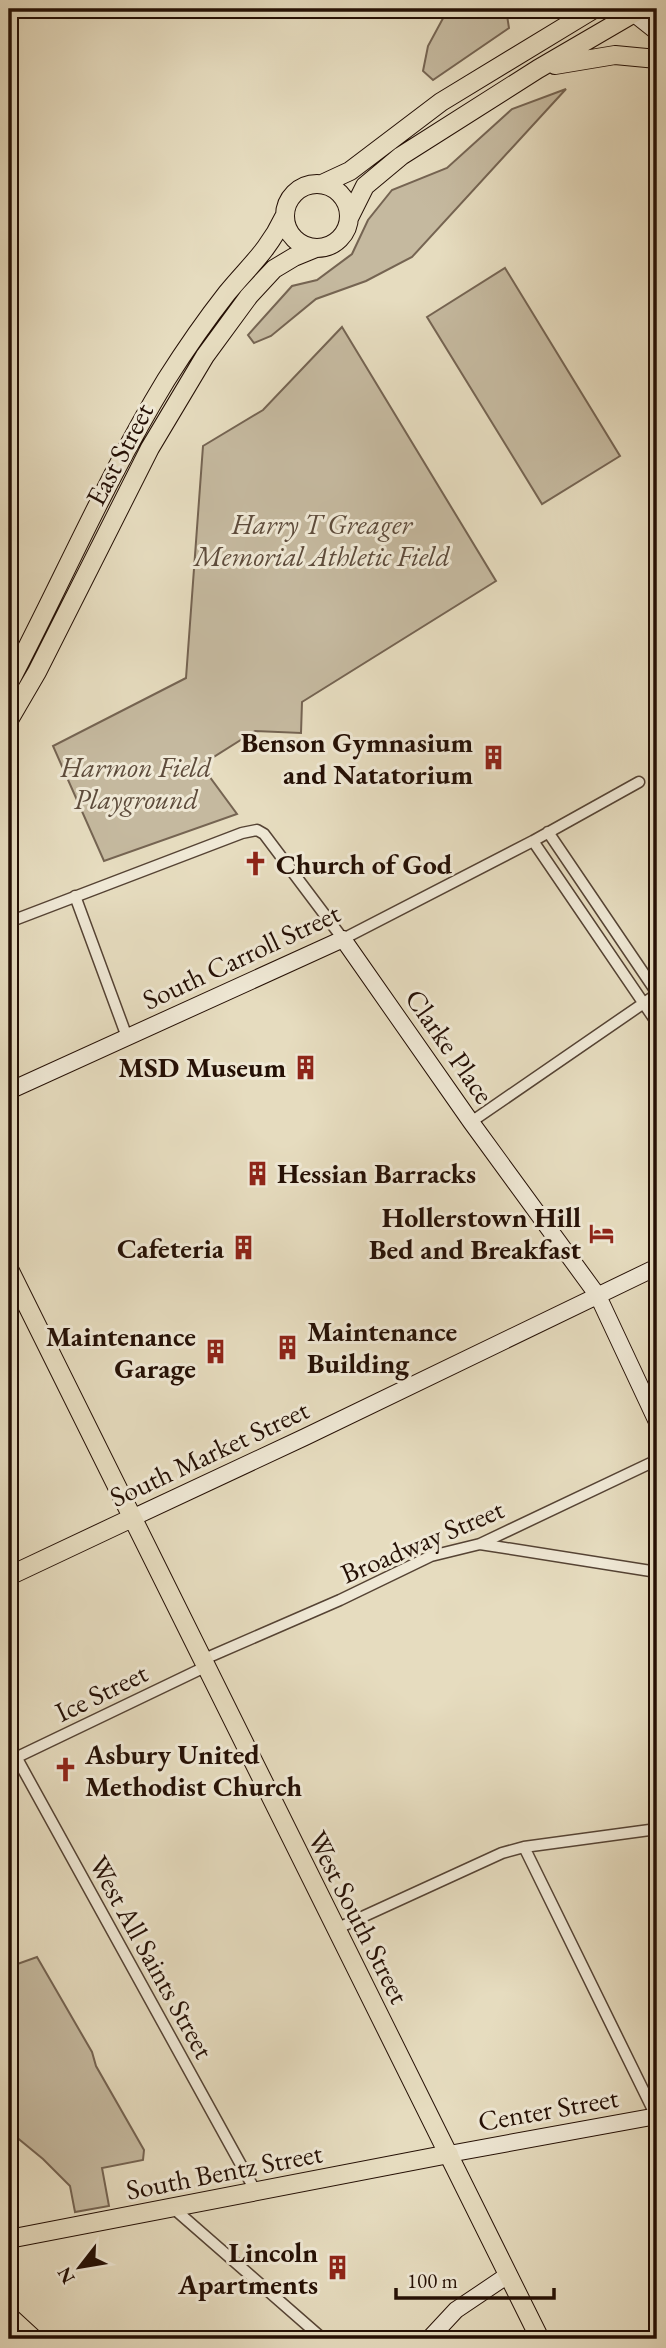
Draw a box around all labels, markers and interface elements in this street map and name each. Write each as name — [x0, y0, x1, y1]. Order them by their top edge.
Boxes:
street label: East Street — [77, 396, 161, 512]
park label: Harry T Greager Memorial Athletic Field — [192, 506, 451, 574]
place label: Benson Gymnasium and Natatorium — [241, 724, 473, 792]
building icon: Benson Gymnasium and Natatorium — [479, 744, 507, 772]
park label: Harmon Field Playground — [59, 749, 212, 817]
place label: Church of God — [276, 846, 453, 882]
church icon: Church of God — [242, 850, 270, 878]
street label: South Carroll Street — [136, 894, 346, 1018]
street label: Clarke Place — [397, 982, 503, 1110]
place label: MSD Museum — [118, 1049, 286, 1085]
building icon: MSD Museum — [292, 1053, 320, 1081]
place label: Hessian Barracks — [277, 1155, 476, 1191]
building icon: Hessian Barracks — [243, 1159, 271, 1187]
place label: Hollerstown Hill Bed and Breakfast — [369, 1199, 581, 1267]
hotel icon: Hollerstown Hill Bed and Breakfast — [587, 1219, 615, 1247]
place label: Cafeteria — [117, 1230, 225, 1266]
building icon: Cafeteria — [230, 1234, 258, 1262]
place label: Maintenance Building — [307, 1313, 457, 1381]
place label: Maintenance Garage — [46, 1318, 196, 1386]
building icon: Maintenance Building — [273, 1333, 301, 1361]
building icon: Maintenance Garage — [202, 1338, 230, 1366]
street label: South Market Street — [104, 1391, 314, 1515]
street label: Broadway Street — [335, 1490, 509, 1591]
street label: Ice Street — [49, 1654, 153, 1730]
place label: Asbury United Methodist Church — [84, 1736, 302, 1804]
church icon: Asbury United Methodist Church — [51, 1756, 79, 1784]
street label: West South Street — [300, 1825, 418, 2010]
street label: West All Saints Street — [81, 1849, 223, 2065]
street label: Center Street — [475, 2079, 621, 2139]
street label: South Bentz Street — [123, 2134, 325, 2208]
north arrow — [46, 2232, 116, 2302]
place label: Lincoln Apartments — [177, 2234, 318, 2302]
building icon: Lincoln Apartments — [324, 2254, 352, 2282]
scale bar — [396, 2257, 554, 2301]
text: N — [51, 2262, 81, 2289]
text: 100 m — [407, 2267, 458, 2294]

